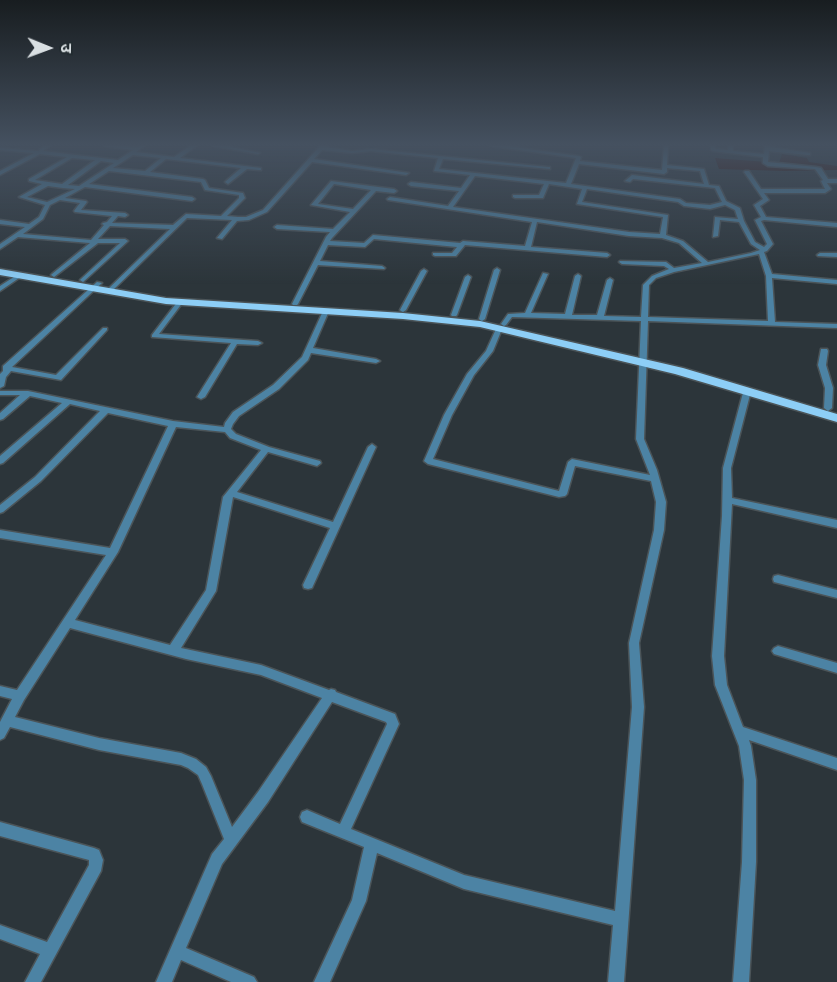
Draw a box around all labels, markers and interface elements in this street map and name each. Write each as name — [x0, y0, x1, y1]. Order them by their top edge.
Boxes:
north arrow — [18, 18, 78, 78]
text: उ — [57, 43, 76, 53]

